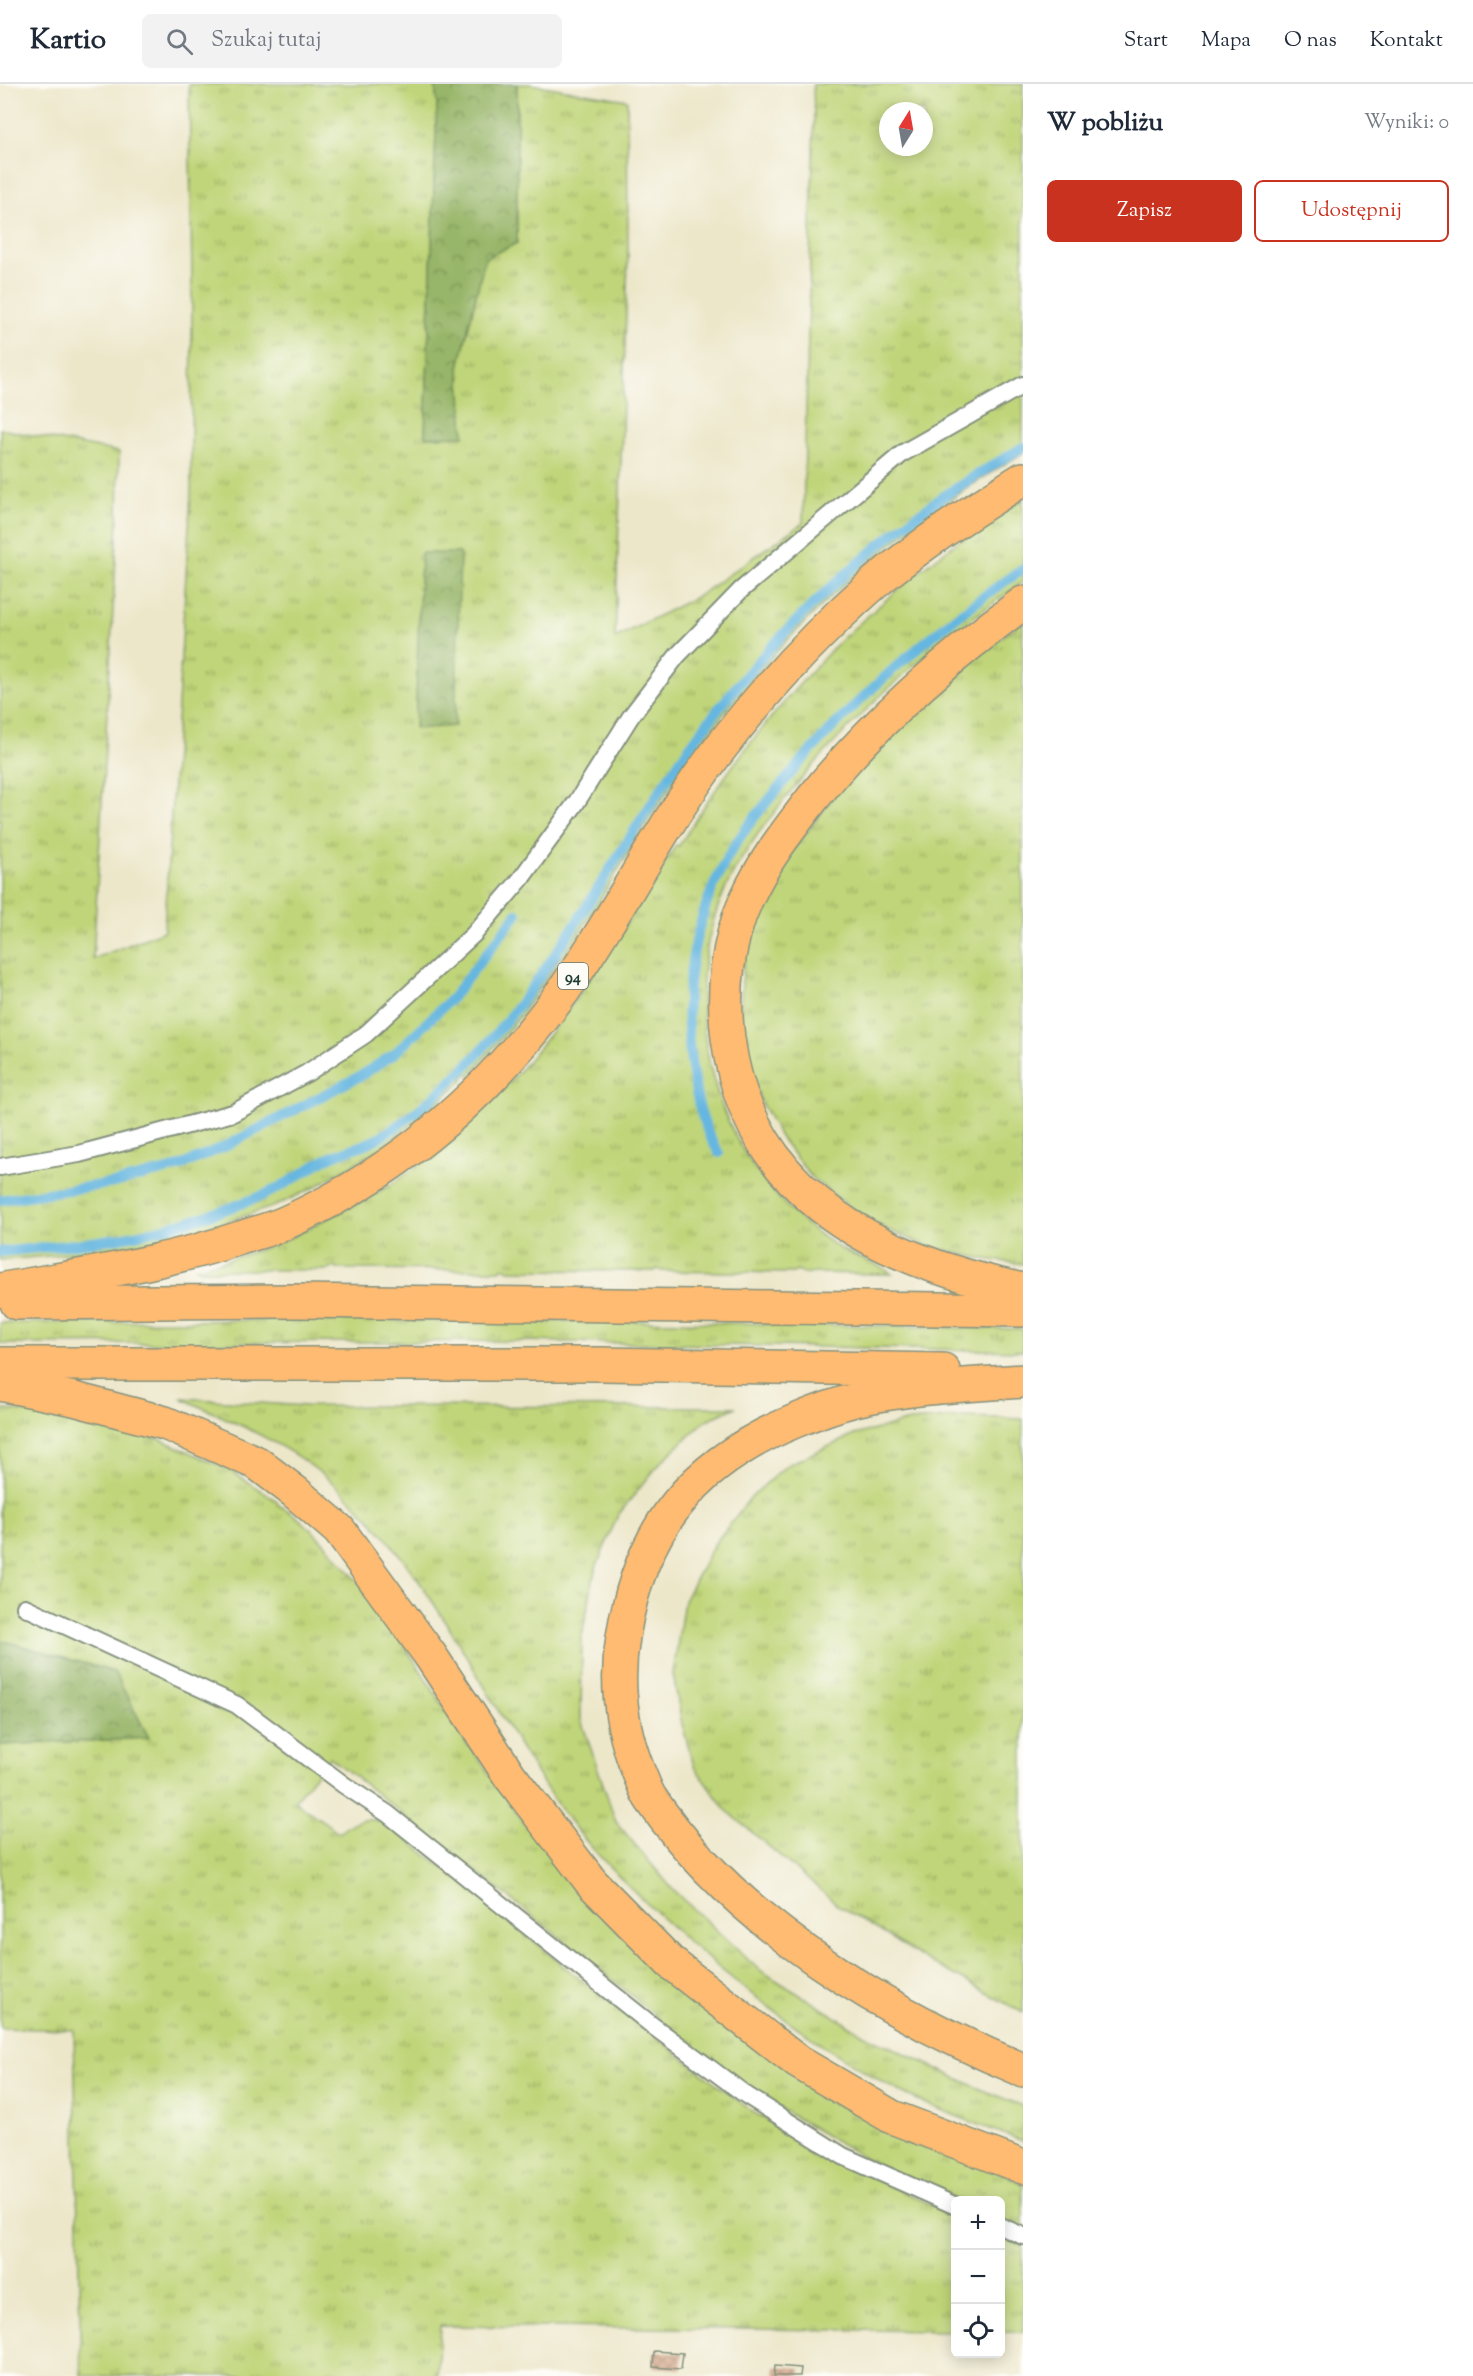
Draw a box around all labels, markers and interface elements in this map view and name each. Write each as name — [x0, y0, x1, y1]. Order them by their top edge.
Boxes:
search box — [142, 14, 562, 68]
text: Kartio — [30, 21, 106, 61]
icon: search — [163, 25, 196, 58]
text: Szukaj tutaj — [211, 25, 322, 57]
text: Start — [1124, 26, 1168, 56]
text: Mapa — [1201, 26, 1251, 56]
text: O nas — [1284, 26, 1337, 56]
text: Kontakt — [1370, 26, 1443, 56]
north arrow — [879, 102, 933, 156]
text: W pobliżu — [1047, 105, 1163, 142]
text: Wyniki: 0 — [1364, 109, 1449, 138]
button: Zapisz — [1047, 180, 1242, 242]
button: Udostępnij — [1254, 180, 1449, 242]
road number: 94 — [558, 963, 588, 989]
map controls — [951, 2196, 1005, 2358]
button: + — [951, 2196, 1005, 2250]
button: − — [951, 2250, 1005, 2304]
button: locate — [951, 2304, 1005, 2358]

